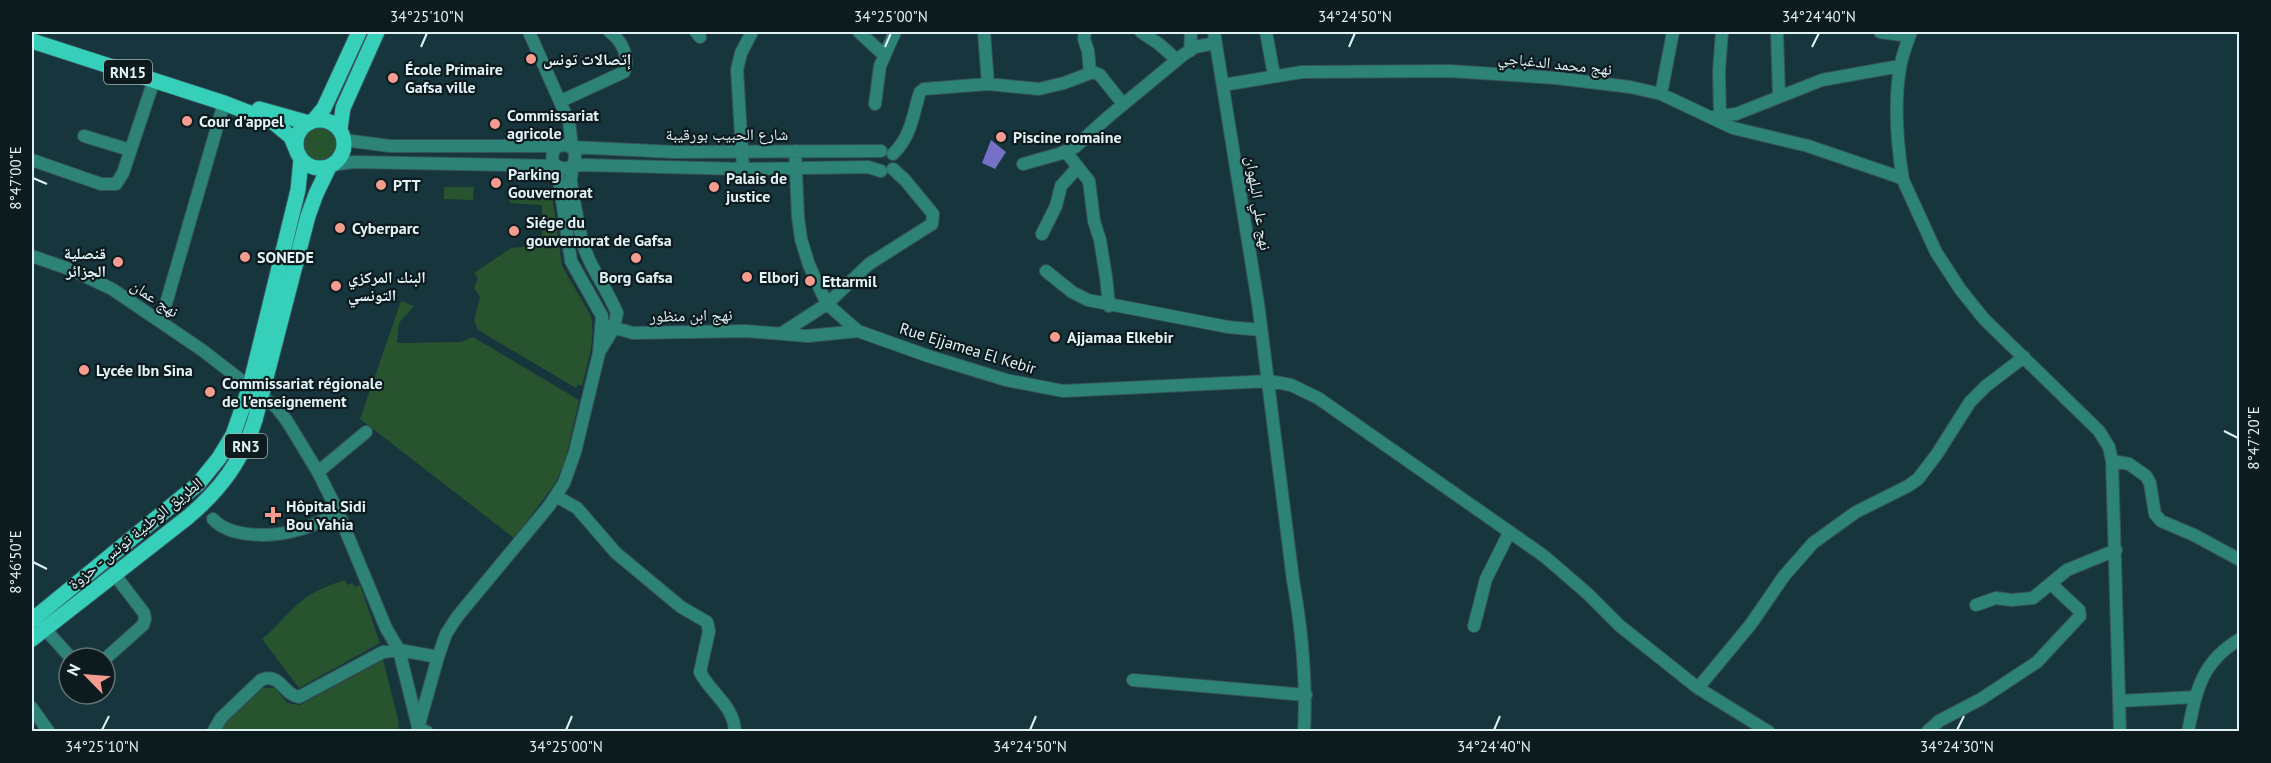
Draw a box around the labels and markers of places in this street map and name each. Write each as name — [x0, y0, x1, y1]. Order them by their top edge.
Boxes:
place label: إتصالات تونس — [543, 49, 631, 70]
marker: إتصالات تونس — [524, 52, 538, 66]
place label: École Primaire Gafsa ville — [405, 59, 503, 97]
marker: École Primaire Gafsa ville — [386, 71, 400, 85]
place label: Commissariat agricole — [507, 105, 599, 143]
place label: Cour d'appel — [199, 111, 284, 131]
marker: Cour d'appel — [180, 114, 194, 128]
marker: Commissariat agricole — [488, 117, 502, 131]
place label: Piscine romaine — [1013, 127, 1122, 147]
marker: Piscine romaine — [994, 130, 1008, 144]
place label: Parking Gouvernorat — [508, 164, 593, 202]
place label: Palais de justice — [725, 168, 787, 206]
place label: PTT — [393, 175, 421, 195]
marker: Parking Gouvernorat — [489, 176, 503, 190]
marker: PTT — [374, 178, 388, 192]
marker: Palais de justice — [707, 180, 721, 194]
place label: Siége du gouvernorat de Gafsa — [526, 212, 672, 250]
place label: Cyberparc — [352, 218, 419, 238]
marker: Cyberparc — [333, 221, 347, 235]
marker: Siége du gouvernorat de Gafsa — [507, 224, 521, 238]
place label: قنصلية الجزائر — [64, 243, 106, 281]
place label: SONEDE — [257, 247, 314, 267]
marker: SONEDE — [238, 250, 252, 264]
marker: Borg Gafsa — [629, 251, 643, 265]
marker: قنصلية الجزائر — [111, 255, 125, 269]
place label: البنك المركزي التونسي — [348, 267, 426, 308]
place label: Borg Gafsa — [599, 267, 673, 287]
place label: Elborj — [759, 267, 799, 287]
marker: Elborj — [740, 270, 754, 284]
place label: Ettarmil — [822, 271, 877, 291]
marker: Ettarmil — [803, 274, 817, 288]
marker: البنك المركزي التونسي — [329, 279, 343, 293]
place label: Ajjamaa Elkebir — [1067, 327, 1174, 347]
marker: Ajjamaa Elkebir — [1048, 330, 1062, 344]
place label: Lycée Ibn Sina — [96, 360, 193, 380]
marker: Lycée Ibn Sina — [77, 363, 91, 377]
place label: Commissariat régionale de l'enseignement — [222, 373, 383, 411]
marker: Commissariat régionale de l'enseignement — [203, 385, 217, 399]
place label: Hôpital Sidi Bou Yahia — [286, 496, 366, 534]
marker: Hôpital Sidi Bou Yahia — [264, 506, 282, 524]

